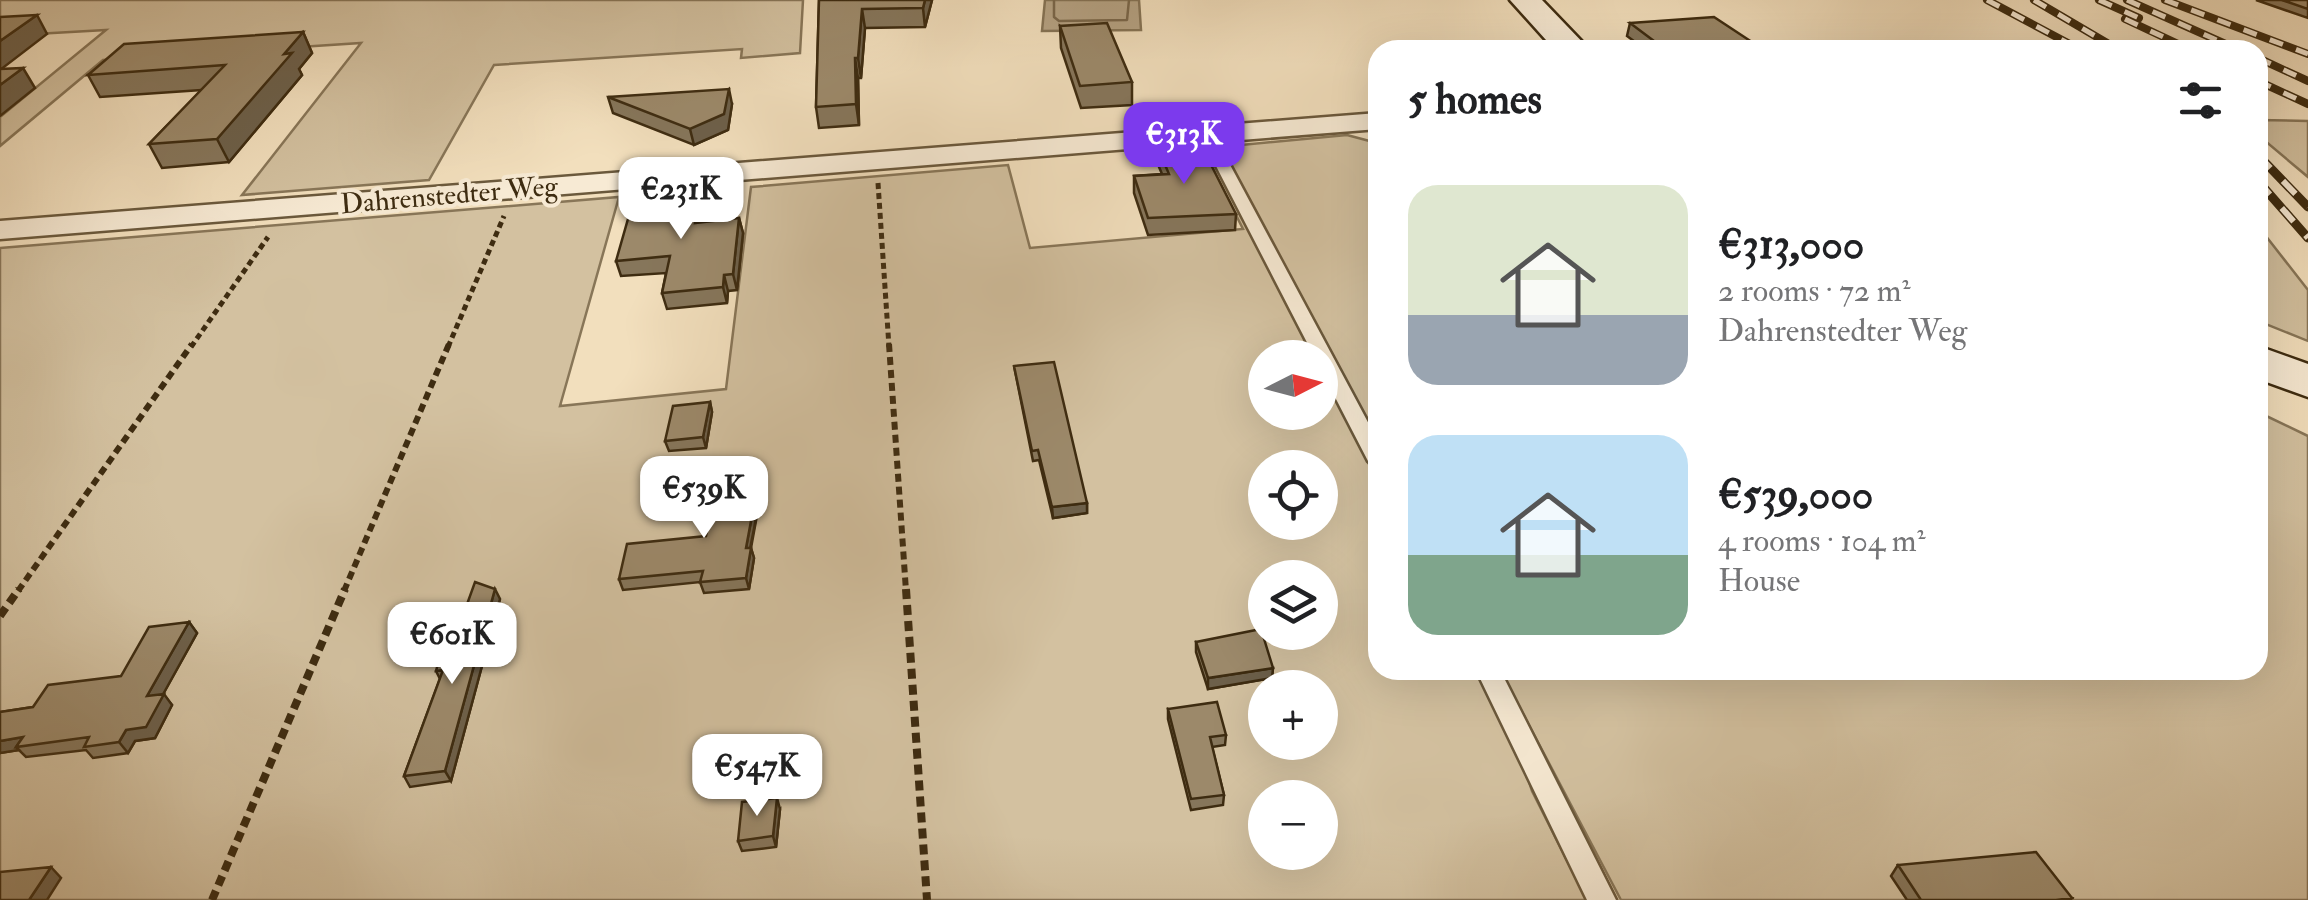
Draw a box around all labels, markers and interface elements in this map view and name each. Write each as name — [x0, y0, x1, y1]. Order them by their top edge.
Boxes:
icon: filters — [2173, 73, 2228, 128]
text: 5 homes — [1408, 74, 1542, 126]
pin: €313K — [1114, 102, 1254, 187]
text: €313K — [1145, 114, 1223, 154]
pin: €231K — [611, 157, 751, 242]
street label: Dahrenstedter Weg — [339, 168, 561, 222]
text: €231K — [640, 169, 722, 209]
text: €313,000 — [1718, 219, 1864, 271]
icon: home — [1488, 225, 1608, 345]
text: 2 rooms · 72 m² — [1718, 271, 1911, 311]
text: Dahrenstedter Weg — [1718, 311, 1967, 351]
north arrow — [1248, 340, 1338, 430]
map controls — [1248, 340, 1338, 870]
button: locate — [1248, 450, 1338, 540]
pin: €539K — [634, 456, 774, 541]
text: €539K — [662, 468, 746, 508]
text: €539,000 — [1718, 469, 1873, 521]
icon: home — [1488, 475, 1608, 595]
text: 4 rooms · 104 m² — [1718, 521, 1926, 561]
button: layers — [1248, 560, 1338, 650]
text: House — [1718, 561, 1800, 601]
pin: €601K — [382, 602, 522, 687]
text: €601K — [410, 614, 494, 654]
button: + — [1248, 670, 1338, 760]
pin: €547K — [687, 734, 827, 819]
text: €547K — [714, 746, 800, 786]
button: − — [1248, 780, 1338, 870]

